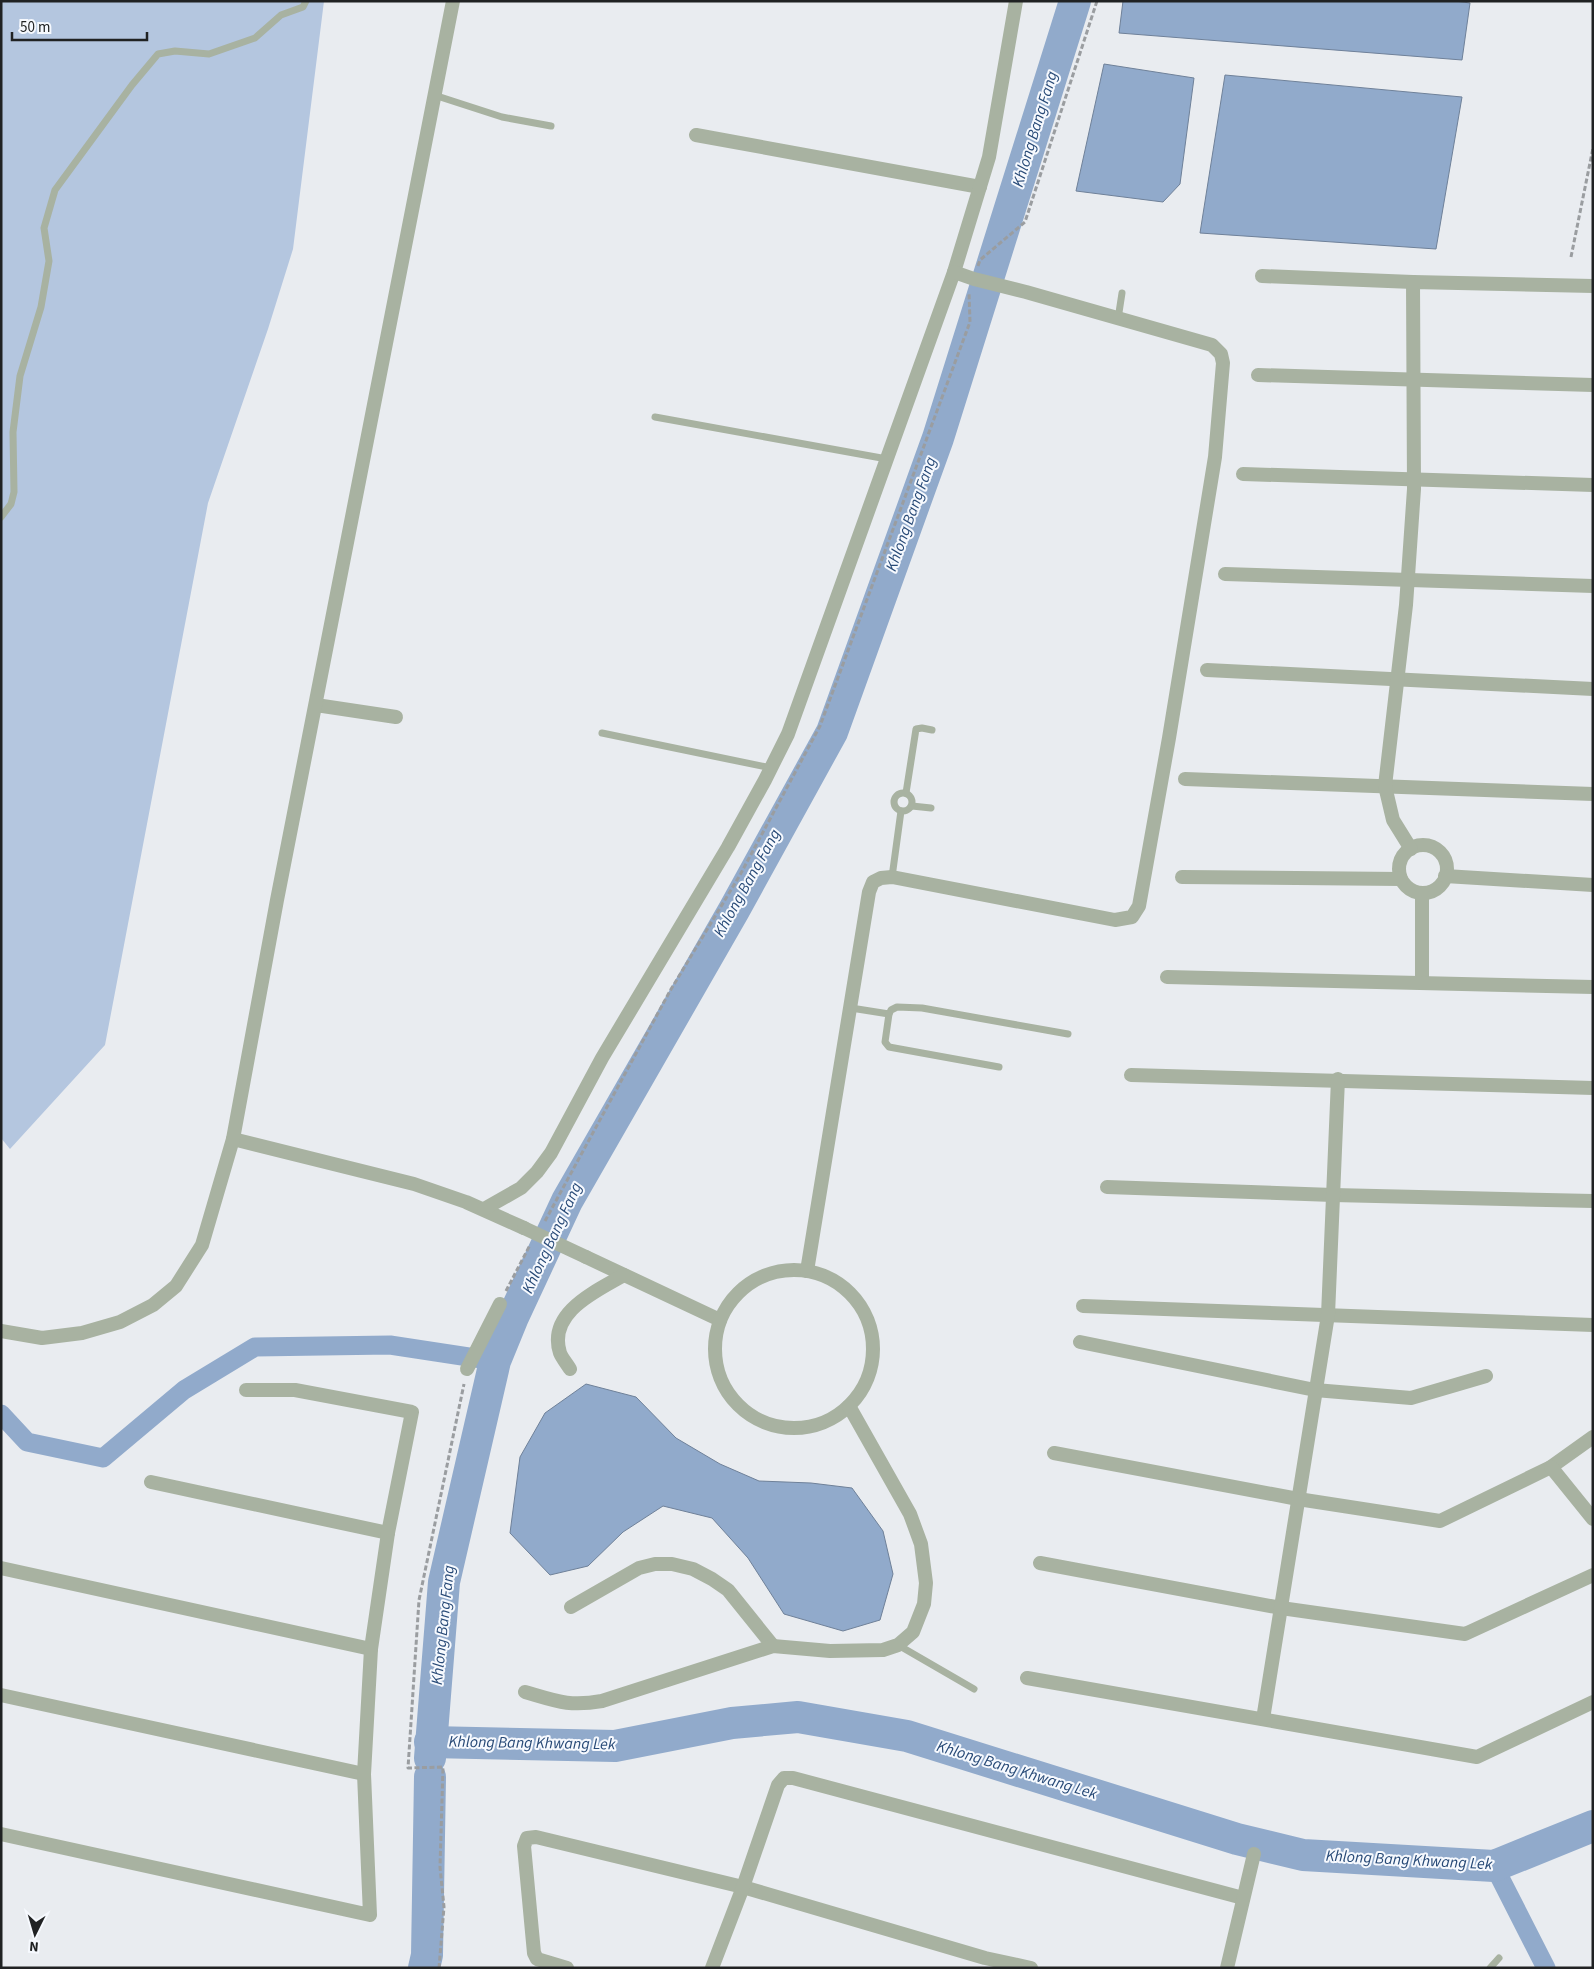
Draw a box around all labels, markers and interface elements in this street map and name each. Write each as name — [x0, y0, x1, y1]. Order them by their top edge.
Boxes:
scale bar — [12, 10, 148, 42]
text: 50 m — [20, 17, 50, 38]
water label: Khlong Bang Fang — [1007, 68, 1063, 190]
water label: Khlong Bang Fang — [880, 454, 942, 574]
water label: Khlong Bang Fang — [708, 825, 786, 941]
water label: Khlong Bang Fang — [517, 1179, 587, 1297]
water label: Khlong Bang Fang — [426, 1564, 460, 1686]
water label: Khlong Bang Khwang Lek — [448, 1731, 616, 1755]
water label: Khlong Bang Khwang Lek — [934, 1735, 1100, 1805]
water label: Khlong Bang Khwang Lek — [1325, 1845, 1493, 1875]
north arrow — [10, 1909, 60, 1959]
text: N — [28, 1936, 39, 1956]

